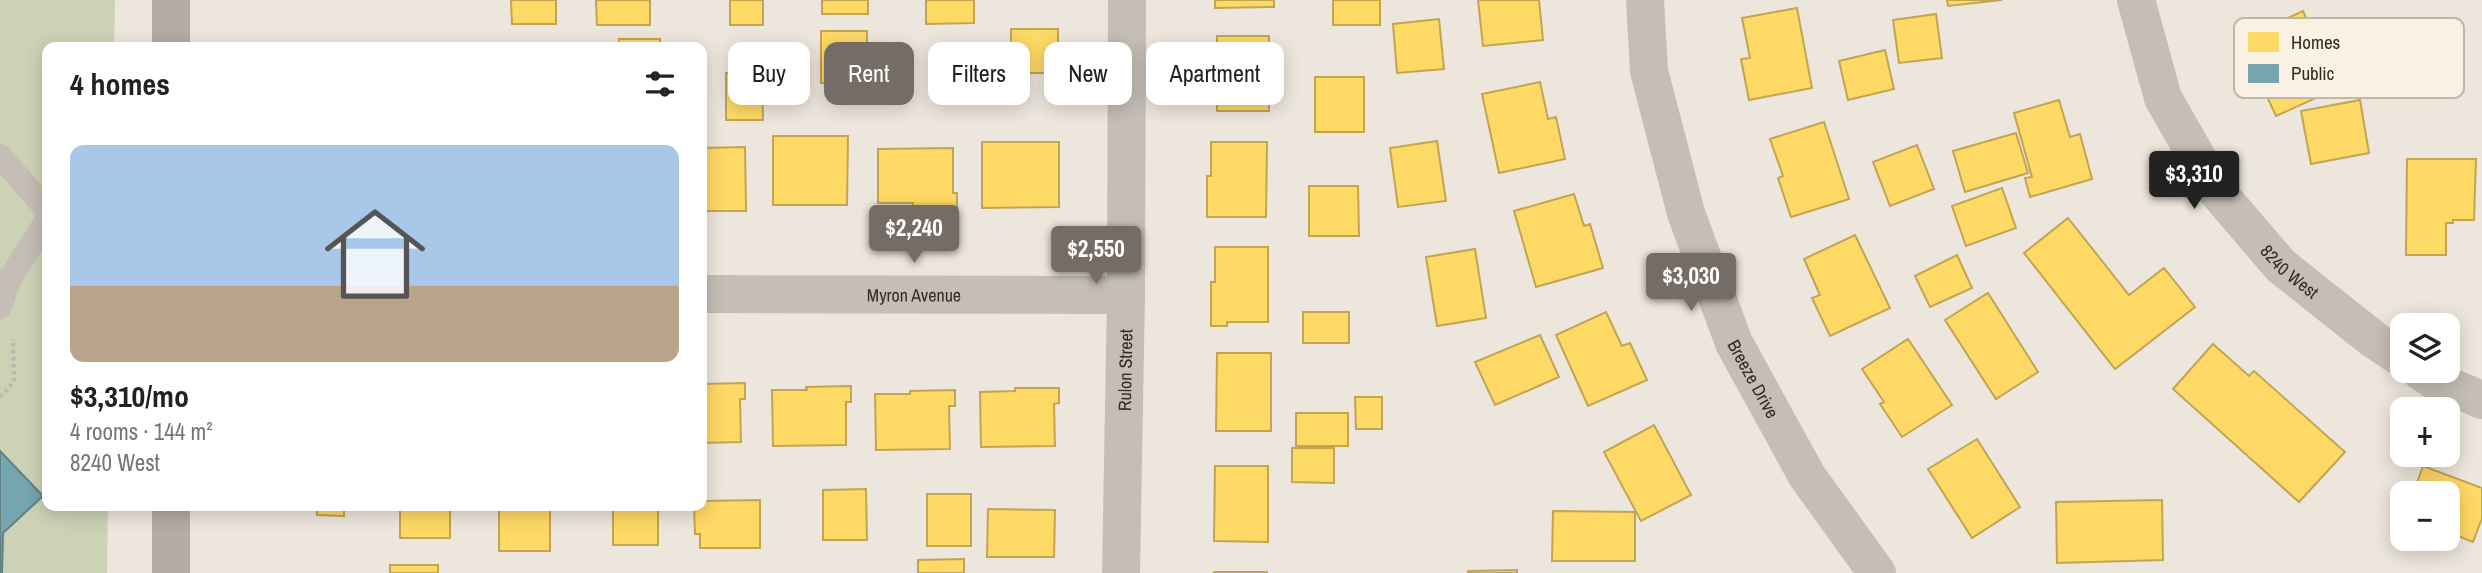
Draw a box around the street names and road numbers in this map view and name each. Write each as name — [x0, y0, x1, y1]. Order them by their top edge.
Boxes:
street label: 8240 West — [2255, 239, 2324, 304]
street label: Myron Avenue — [867, 282, 961, 307]
street label: Rulon Street — [1111, 329, 1138, 411]
street label: Breeze Drive — [1722, 335, 1785, 422]

